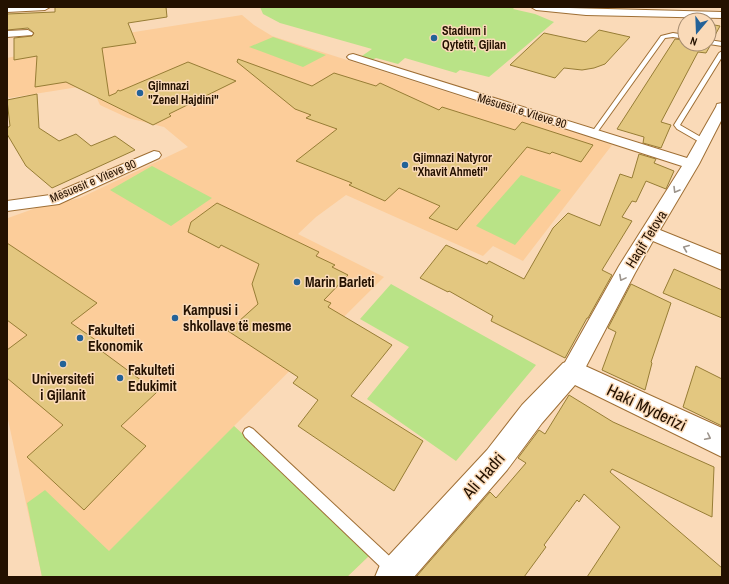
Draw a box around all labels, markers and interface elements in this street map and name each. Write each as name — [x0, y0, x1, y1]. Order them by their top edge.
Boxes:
north arrow — [677, 12, 717, 52]
place label: Stadium i Qytetit, Gjilan — [442, 23, 506, 53]
marker: Stadium i Qytetit, Gjilan — [429, 33, 439, 43]
text: N — [688, 34, 699, 49]
place label: Gjimnazi "Zenel Hajdini" — [148, 78, 219, 108]
marker: Gjimnazi "Zenel Hajdini" — [135, 88, 145, 98]
street label: Mësuesit e Viteve 90 — [476, 90, 568, 132]
place label: Gjimnazi Natyror "Xhavit Ahmeti" — [413, 150, 492, 180]
street label: Mësuesit e Viteve 90 — [47, 156, 139, 206]
marker: Gjimnazi Natyror "Xhavit Ahmeti" — [400, 160, 410, 170]
one-way arrow — [673, 186, 680, 193]
street label: Haqif Tetova — [621, 206, 671, 271]
one-way arrow — [682, 245, 690, 253]
place label: Marin Barleti — [305, 273, 375, 291]
one-way arrow — [619, 274, 627, 282]
marker: Marin Barleti — [292, 277, 302, 287]
place label: Kampusi i shkollave të mesme — [183, 301, 292, 335]
marker: Kampusi i shkollave të mesme — [170, 313, 180, 323]
place label: Fakulteti Ekonomik — [88, 321, 143, 355]
marker: Fakulteti Ekonomik — [75, 333, 85, 343]
marker: Universiteti i Gjilanit — [58, 359, 68, 369]
place label: Fakulteti Edukimit — [128, 361, 177, 395]
place label: Universiteti i Gjilanit — [32, 370, 94, 404]
marker: Fakulteti Edukimit — [115, 373, 125, 383]
street label: Haki Myderizi — [603, 378, 691, 436]
one-way arrow — [704, 432, 712, 440]
street label: Ali Hadri — [456, 447, 509, 504]

